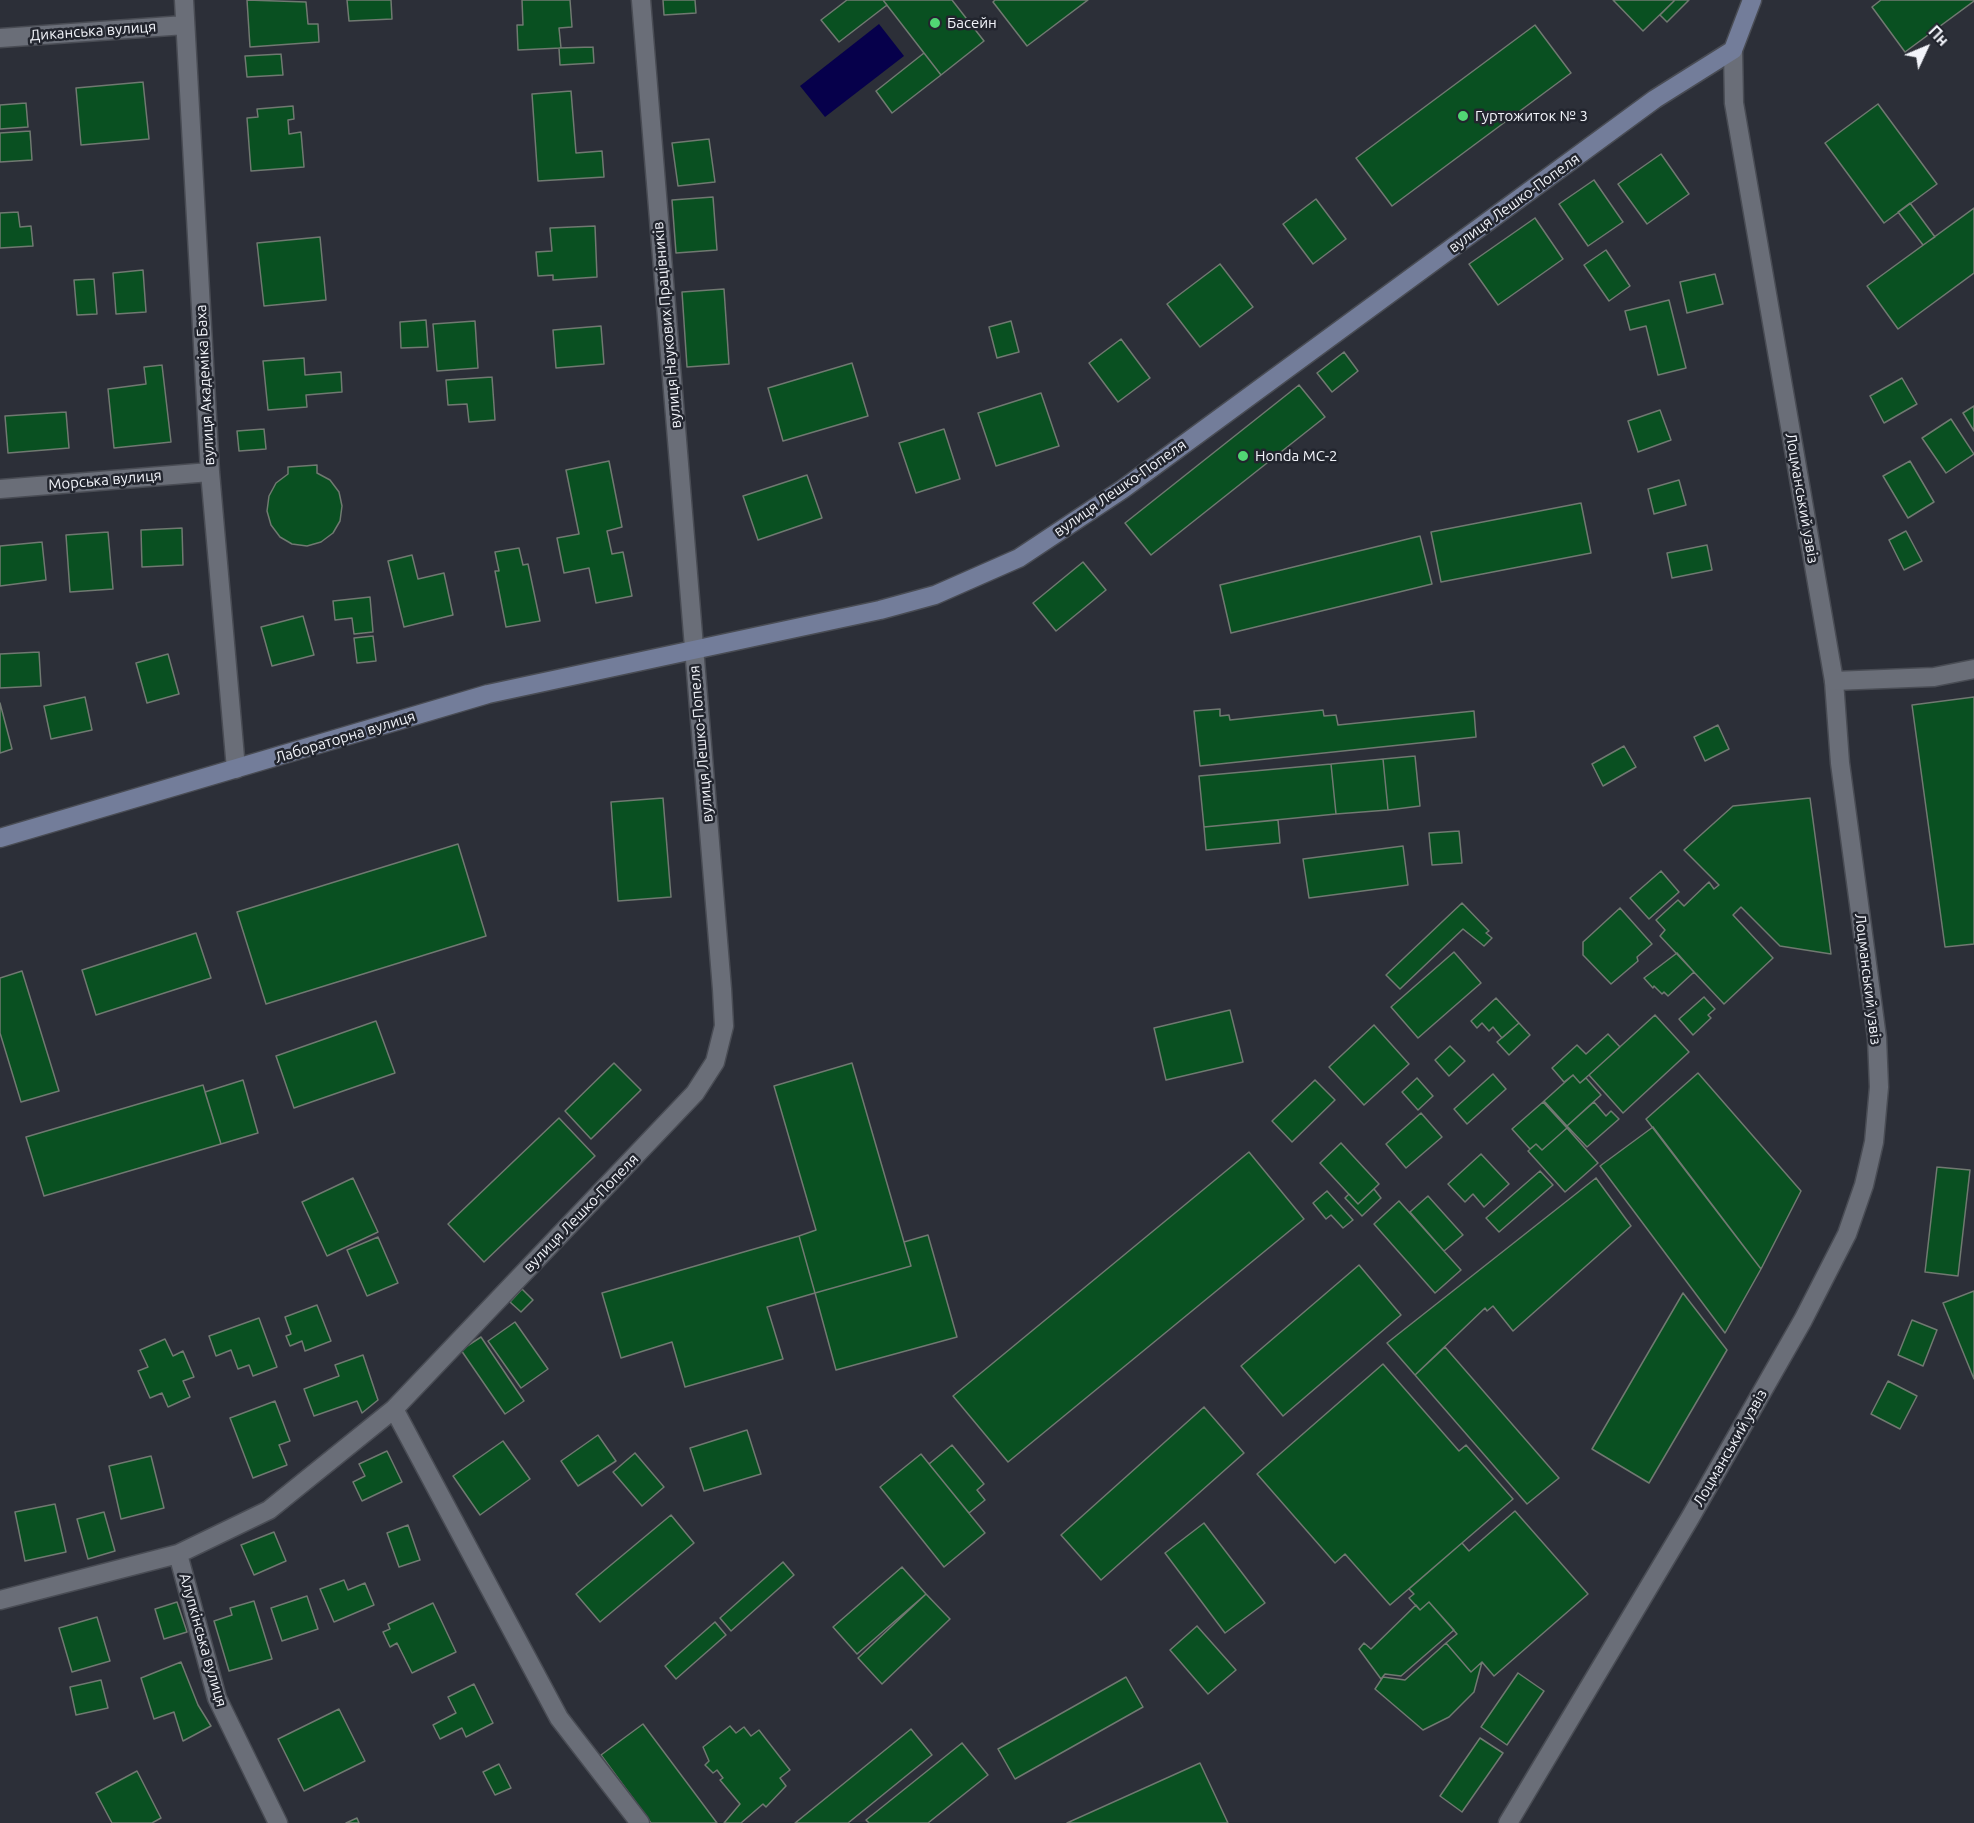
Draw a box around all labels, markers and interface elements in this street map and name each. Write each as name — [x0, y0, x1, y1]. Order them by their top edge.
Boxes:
place label: Басейн — [947, 14, 997, 32]
marker: Басейн — [928, 16, 942, 30]
street label: Диканська вулиця — [29, 18, 157, 44]
north arrow — [1896, 18, 1956, 78]
text: Пн — [1925, 22, 1953, 49]
place label: Гуртожиток № 3 — [1475, 107, 1588, 125]
marker: Гуртожиток № 3 — [1456, 109, 1470, 123]
street label: вулиця Лешко-Попеля — [1445, 149, 1583, 257]
street label: вулиця Наукових Працівників — [649, 221, 685, 429]
street label: вулиця Академіка Баха — [192, 304, 218, 466]
street label: Лоцманський узвіз — [1782, 431, 1822, 565]
street label: вулиця Лешко-Попеля — [1050, 435, 1190, 541]
place label: Honda МС-2 — [1255, 447, 1337, 465]
marker: Honda МС-2 — [1236, 449, 1250, 463]
street label: Морська вулиця — [47, 466, 163, 494]
street label: вулиця Лешко-Попеля — [685, 665, 717, 823]
street label: Лабораторна вулиця — [273, 707, 417, 767]
street label: Лоцманський узвіз — [1851, 912, 1885, 1046]
street label: вулиця Лешко-Попеля — [520, 1150, 642, 1276]
street label: Лоцманський узвіз — [1689, 1386, 1771, 1510]
street label: Алупкінська вулиця — [175, 1571, 231, 1709]

